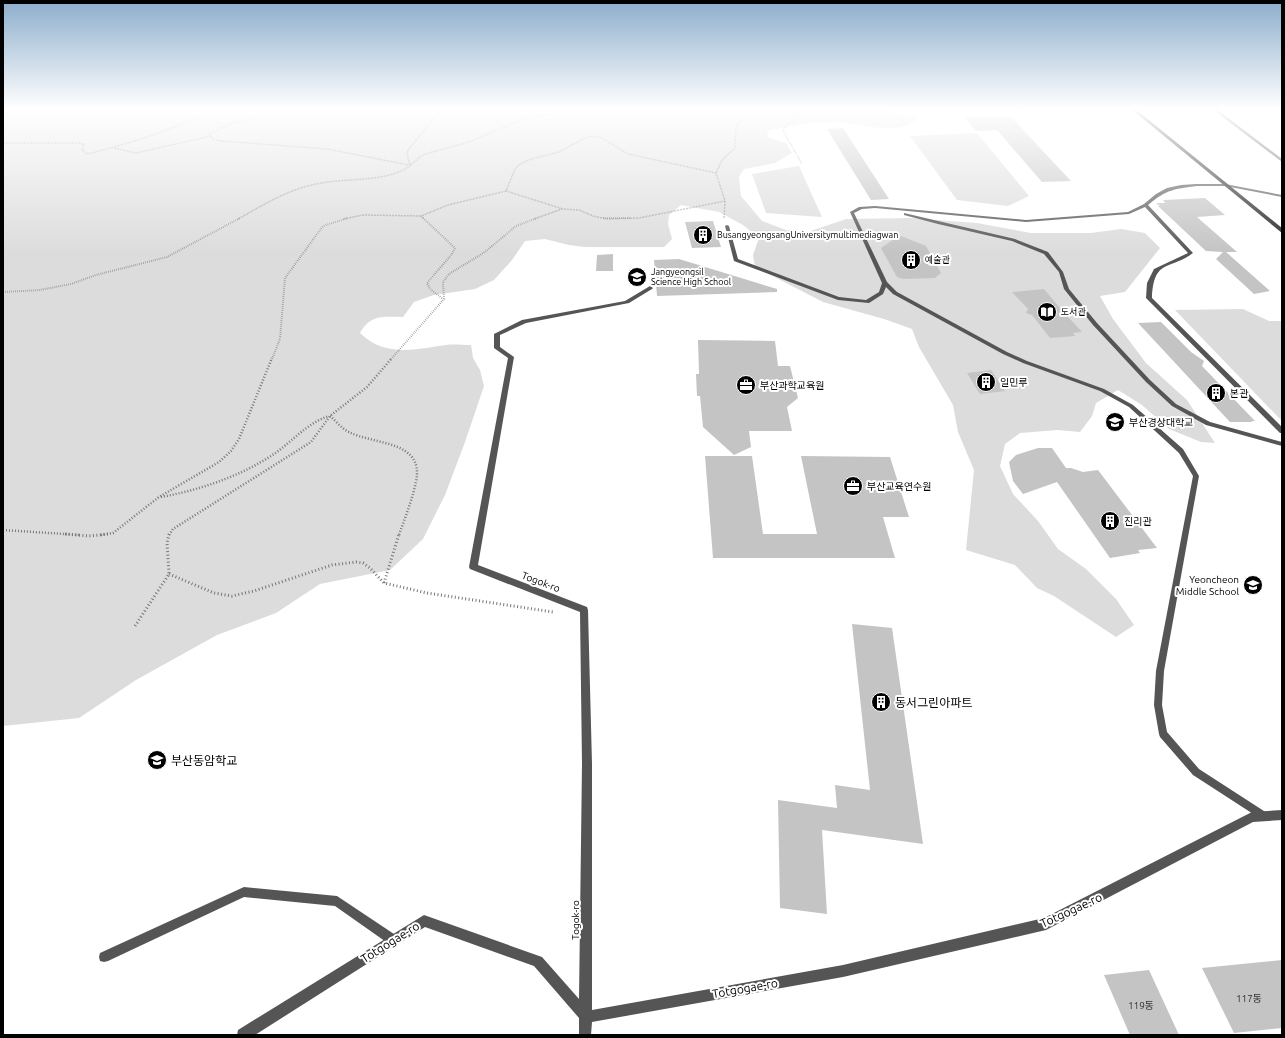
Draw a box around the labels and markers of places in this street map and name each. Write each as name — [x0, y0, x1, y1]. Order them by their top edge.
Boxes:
building icon: BusangyeongsangUniversitymultimediagwan — [692, 224, 714, 246]
place label: BusangyeongsangUniversitymultimediagwan — [717, 230, 898, 240]
building icon: 예술관 — [900, 249, 922, 271]
place label: 예술관 — [925, 255, 951, 265]
school or university icon: Jangyeongsil Science High School — [626, 266, 648, 288]
place label: Jangyeongsil Science High School — [651, 267, 732, 287]
library icon: 도서관 — [1036, 301, 1058, 323]
place label: 도서관 — [1061, 307, 1087, 317]
building icon: 일민루 — [975, 371, 997, 393]
office icon: 부산과학교육원 — [735, 374, 757, 396]
place label: 일민루 — [1000, 377, 1028, 388]
place label: 부산과학교육원 — [760, 380, 824, 391]
building icon: 본관 — [1205, 382, 1227, 404]
place label: 본관 — [1230, 388, 1249, 399]
school or university icon: 부산경상대학교 — [1104, 411, 1126, 433]
place label: 부산경상대학교 — [1129, 417, 1193, 428]
office icon: 부산교육연수원 — [842, 475, 864, 497]
place label: 부산교육연수원 — [867, 481, 931, 492]
building icon: 진리관 — [1099, 510, 1121, 532]
place label: 진리관 — [1124, 516, 1152, 527]
place label: Yeoncheon Middle School — [1176, 574, 1239, 597]
school or university icon: Yeoncheon Middle School — [1242, 574, 1264, 596]
building icon: 동서그린아파트 — [870, 691, 892, 713]
place label: 동서그린아파트 — [895, 696, 972, 709]
school or university icon: 부산동암학교 — [146, 749, 168, 771]
place label: 부산동암학교 — [171, 754, 237, 767]

